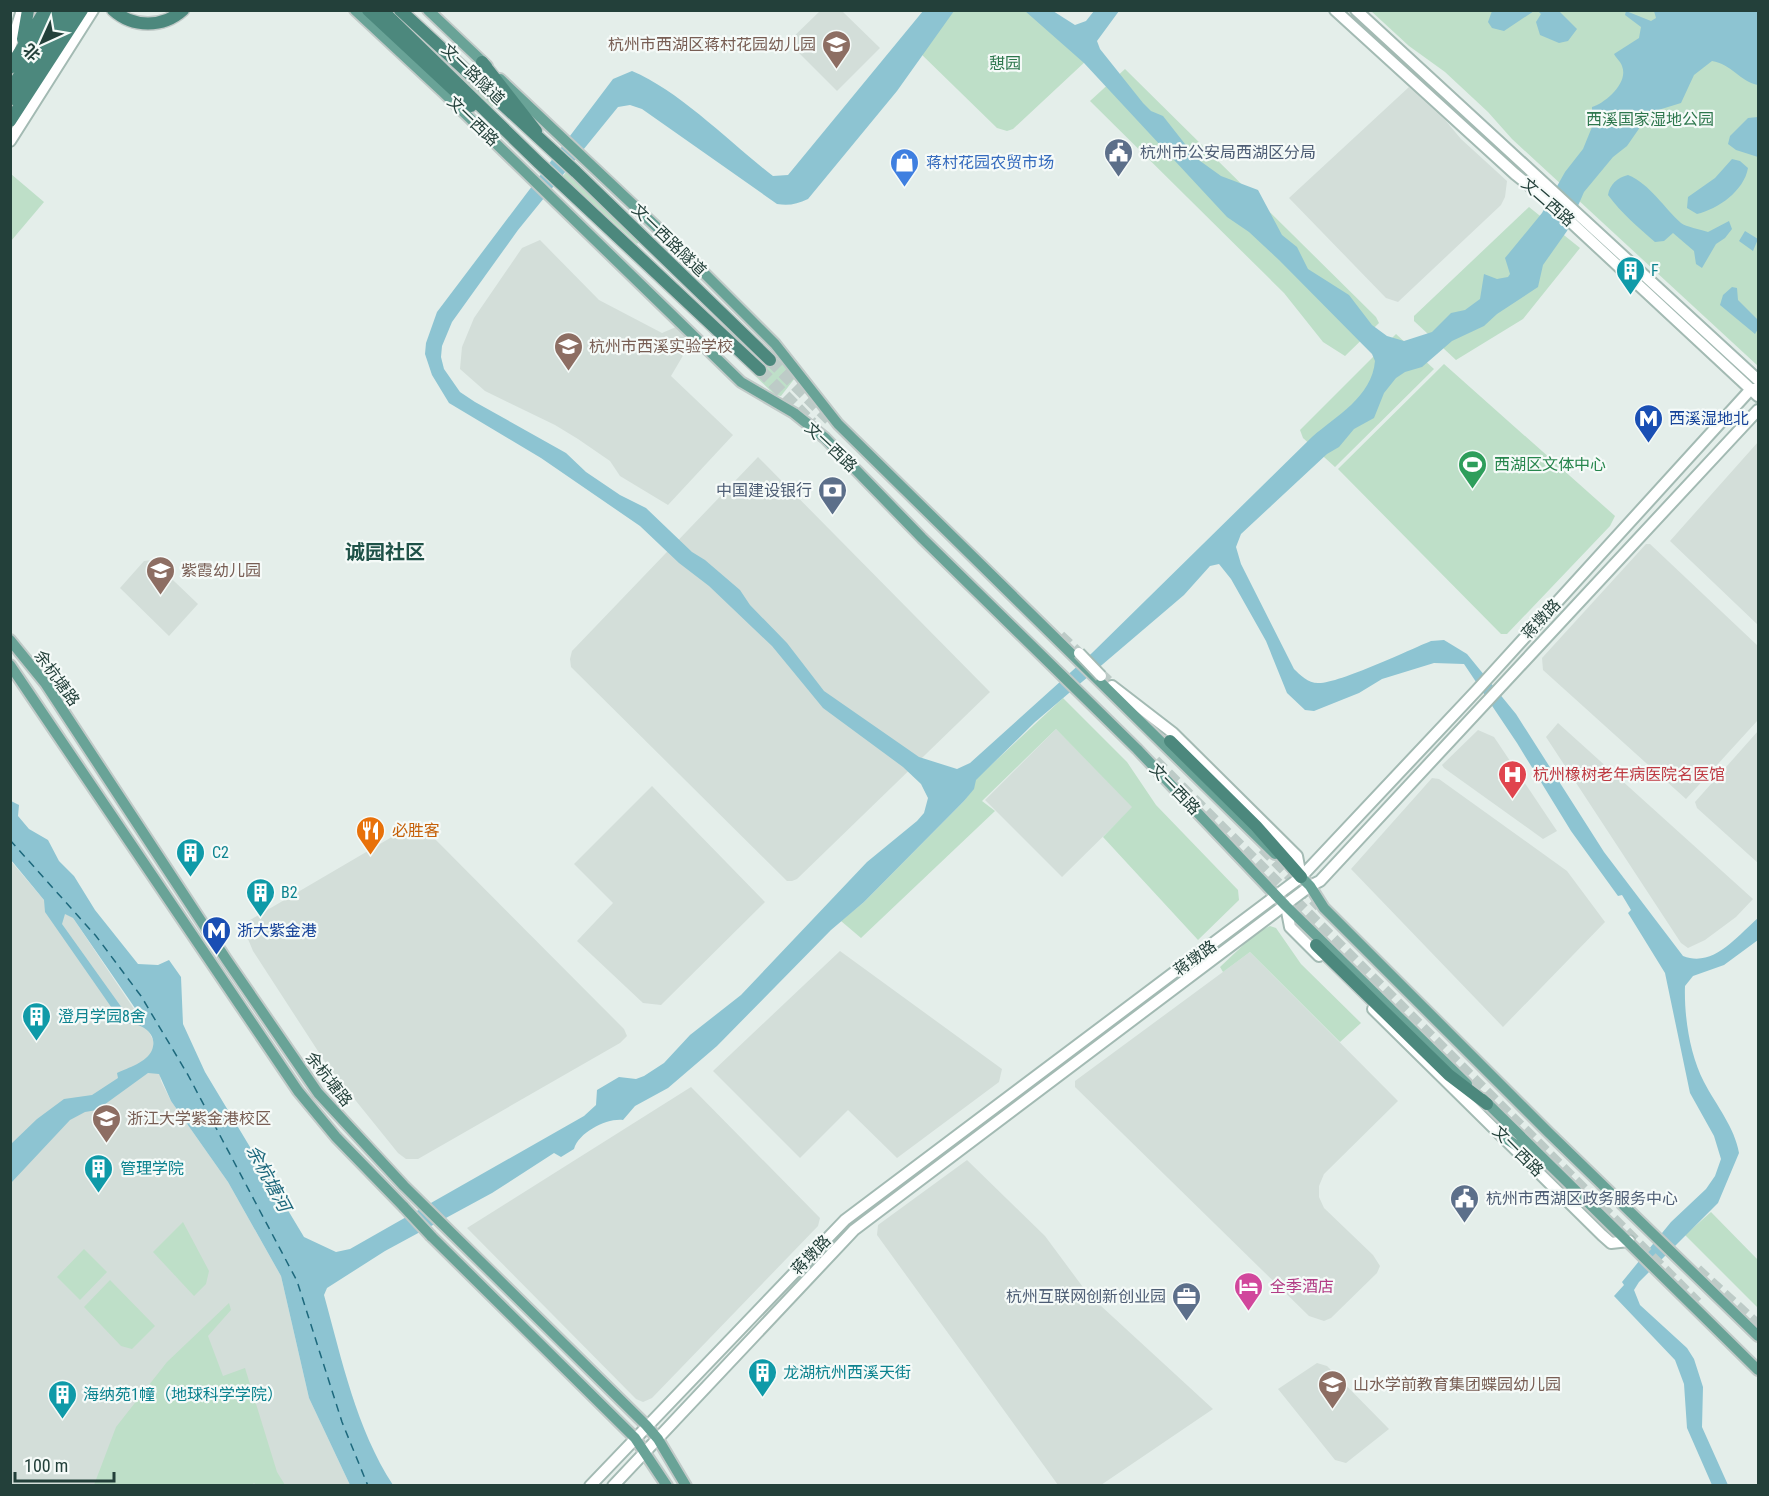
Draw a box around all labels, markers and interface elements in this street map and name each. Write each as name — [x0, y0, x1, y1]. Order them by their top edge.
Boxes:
north arrow — [12, 12, 72, 72]
school or university icon: 杭州市西湖区蒋村花园幼儿园 — [821, 28, 853, 70]
place label: 杭州市西湖区蒋村花园幼儿园 — [608, 35, 816, 54]
street label: 文一路隧道 — [438, 39, 508, 109]
text: 北 — [19, 40, 44, 65]
park label: 憇园 — [989, 54, 1021, 73]
street label: 文一西路 — [443, 92, 503, 150]
park label: 西溪国家湿地公园 — [1586, 110, 1714, 129]
public building icon: 杭州市公安局西湖区分局 — [1103, 136, 1135, 178]
place label: 杭州市公安局西湖区分局 — [1140, 143, 1316, 162]
shop icon: 蒋村花园农贸市场 — [889, 146, 921, 188]
place label: 蒋村花园农贸市场 — [926, 153, 1054, 172]
street label: 文二西路 — [1518, 174, 1578, 230]
street label: 文一西路隧道 — [628, 200, 710, 280]
building icon: F — [1614, 254, 1646, 296]
place label: F — [1651, 261, 1659, 280]
school or university icon: 杭州市西溪实验学校 — [552, 330, 584, 372]
place label: 杭州市西溪实验学校 — [589, 337, 733, 356]
metro station icon: 西溪湿地北 — [1632, 402, 1664, 444]
place label: 西溪湿地北 — [1669, 409, 1749, 428]
street label: 文一西路 — [801, 418, 861, 476]
sports icon: 西湖区文体中心 — [1457, 448, 1489, 490]
place label: 西湖区文体中心 — [1494, 455, 1606, 474]
bank icon: 中国建设银行 — [817, 474, 849, 516]
place label: 中国建设银行 — [716, 481, 812, 500]
district label: 诚园社区 — [345, 540, 425, 564]
school or university icon: 紫霞幼儿园 — [144, 554, 176, 596]
place label: 紫霞幼儿园 — [181, 561, 261, 580]
street label: 蒋墩路 — [1518, 595, 1564, 643]
street label: 余杭塘路 — [31, 647, 83, 709]
hospital icon: 杭州橡树老年病医院名医馆 — [1496, 758, 1528, 800]
street label: 文一西路 — [1146, 759, 1204, 819]
place label: 杭州橡树老年病医院名医馆 — [1533, 765, 1725, 784]
restaurant icon: 必胜客 — [355, 814, 387, 856]
place label: 必胜客 — [392, 821, 440, 840]
building icon: C2 — [175, 836, 207, 878]
place label: C2 — [212, 843, 229, 862]
building icon: B2 — [244, 876, 276, 918]
place label: B2 — [281, 883, 298, 902]
metro station icon: 浙大紫金港 — [200, 914, 232, 956]
place label: 浙大紫金港 — [237, 921, 317, 940]
street label: 蒋墩路 — [1170, 936, 1220, 980]
building icon: 澄月学园8舍 — [21, 1000, 53, 1042]
place label: 澄月学园8舍 — [58, 1007, 146, 1026]
street label: 余杭塘路 — [302, 1048, 356, 1110]
school or university icon: 浙江大学紫金港校区 — [90, 1102, 122, 1144]
place label: 浙江大学紫金港校区 — [127, 1109, 271, 1128]
street label: 文一西路 — [1489, 1122, 1547, 1180]
water label: 余杭塘河 — [243, 1141, 297, 1217]
building icon: 管理学院 — [83, 1152, 115, 1194]
place label: 管理学院 — [120, 1159, 184, 1178]
public building icon: 杭州市西湖区政务服务中心 — [1449, 1182, 1481, 1224]
place label: 杭州市西湖区政务服务中心 — [1486, 1189, 1678, 1208]
street label: 蒋墩路 — [787, 1231, 835, 1279]
hotel icon: 全季酒店 — [1233, 1270, 1265, 1312]
place label: 全季酒店 — [1270, 1277, 1334, 1296]
office icon: 杭州互联网创新创业园 — [1171, 1280, 1203, 1322]
place label: 杭州互联网创新创业园 — [1006, 1287, 1166, 1306]
building icon: 龙湖杭州西溪天街 — [746, 1356, 778, 1398]
place label: 龙湖杭州西溪天街 — [783, 1363, 911, 1382]
school or university icon: 山水学前教育集团蝶园幼儿园 — [1316, 1368, 1348, 1410]
place label: 山水学前教育集团蝶园幼儿园 — [1353, 1375, 1561, 1394]
building icon: 海纳苑1幢（地球科学学院） — [46, 1378, 78, 1420]
place label: 海纳苑1幢（地球科学学院） — [83, 1385, 283, 1404]
scale bar — [15, 1445, 114, 1483]
text: 100 m — [24, 1455, 68, 1476]

